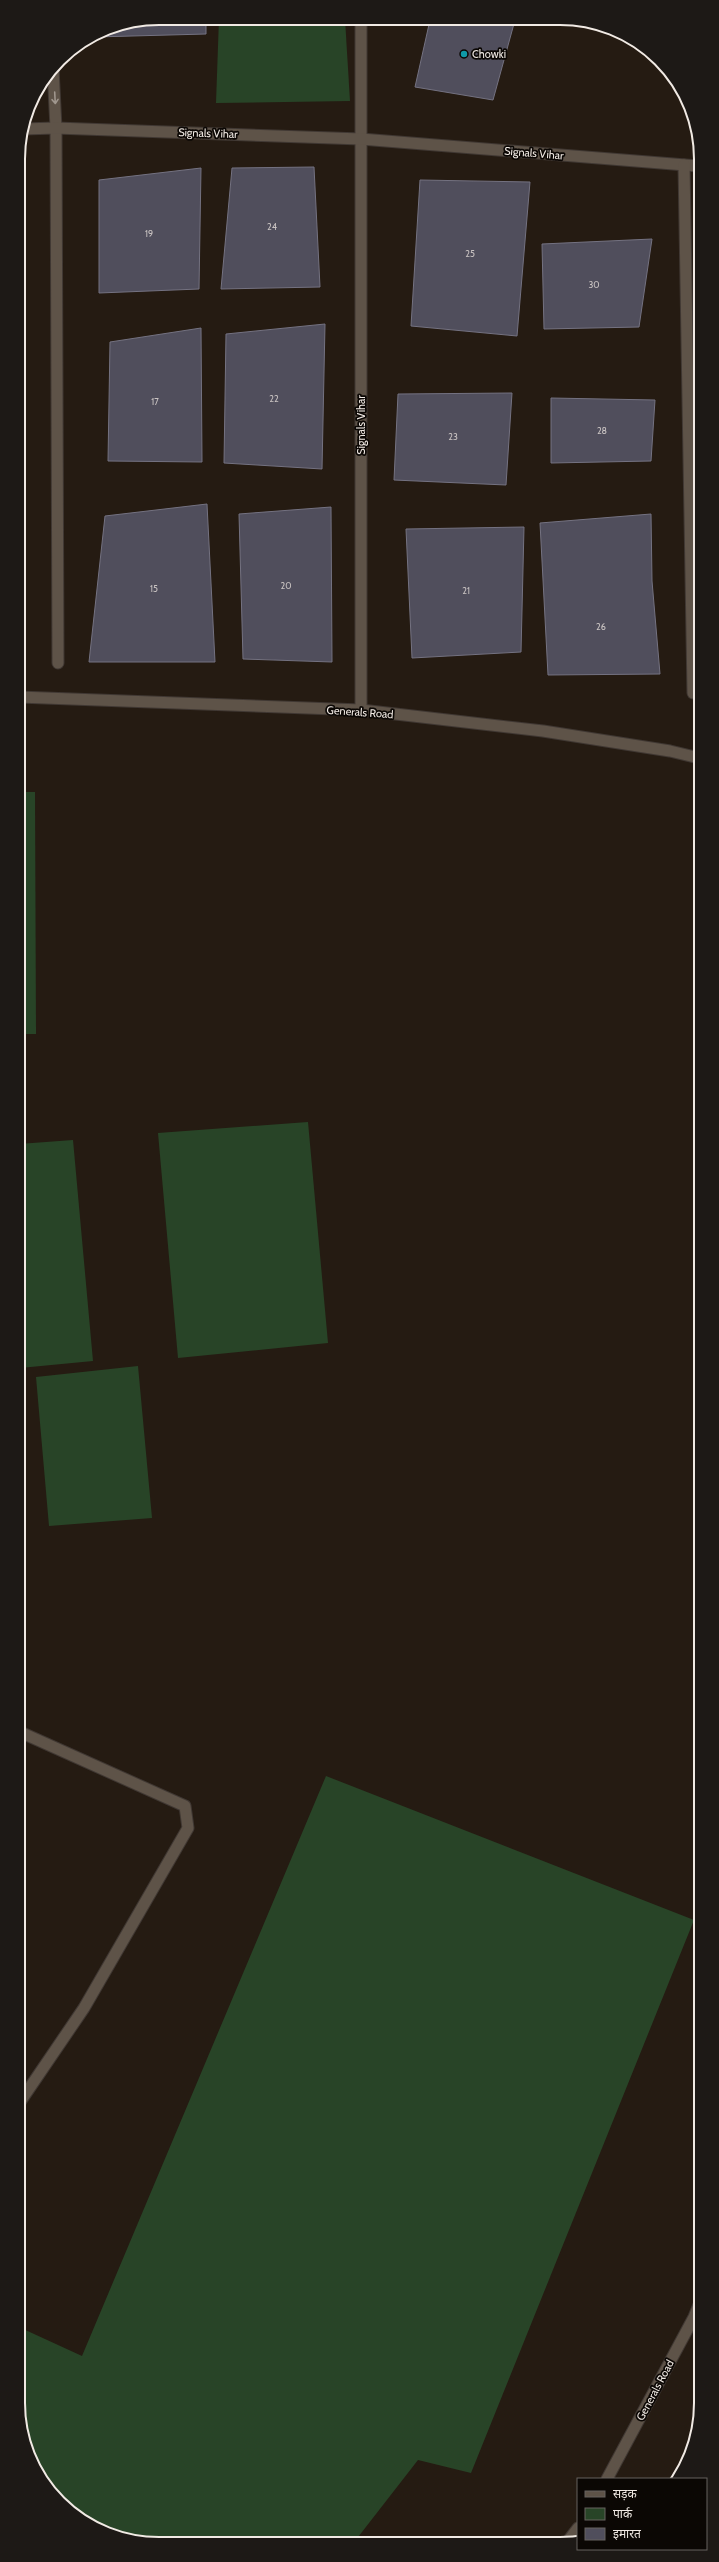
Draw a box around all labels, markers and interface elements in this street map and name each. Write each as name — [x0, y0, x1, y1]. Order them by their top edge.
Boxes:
place label: Chowki — [472, 47, 506, 61]
marker: Chowki — [459, 49, 469, 59]
one-way arrow — [51, 91, 59, 104]
street label: Signals Vihar — [178, 125, 238, 141]
street label: Signals Vihar — [504, 143, 565, 163]
house number: 24 — [267, 221, 277, 232]
house number: 19 — [145, 228, 153, 239]
house number: 25 — [465, 248, 475, 259]
house number: 30 — [588, 279, 600, 290]
house number: 22 — [269, 393, 279, 404]
street label: Signals Vihar — [354, 395, 368, 455]
house number: 17 — [151, 396, 159, 407]
house number: 28 — [597, 425, 607, 436]
house number: 23 — [448, 431, 458, 442]
house number: 20 — [281, 580, 292, 591]
house number: 15 — [150, 583, 158, 594]
house number: 21 — [462, 585, 470, 596]
house number: 26 — [596, 621, 606, 632]
street label: Generals Road — [326, 703, 394, 721]
street label: Generals Road — [633, 2357, 677, 2423]
legend — [577, 2478, 707, 2550]
text: सड़क — [613, 2486, 638, 2501]
text: पार्क — [613, 2506, 633, 2521]
text: इमारत — [613, 2526, 642, 2541]

